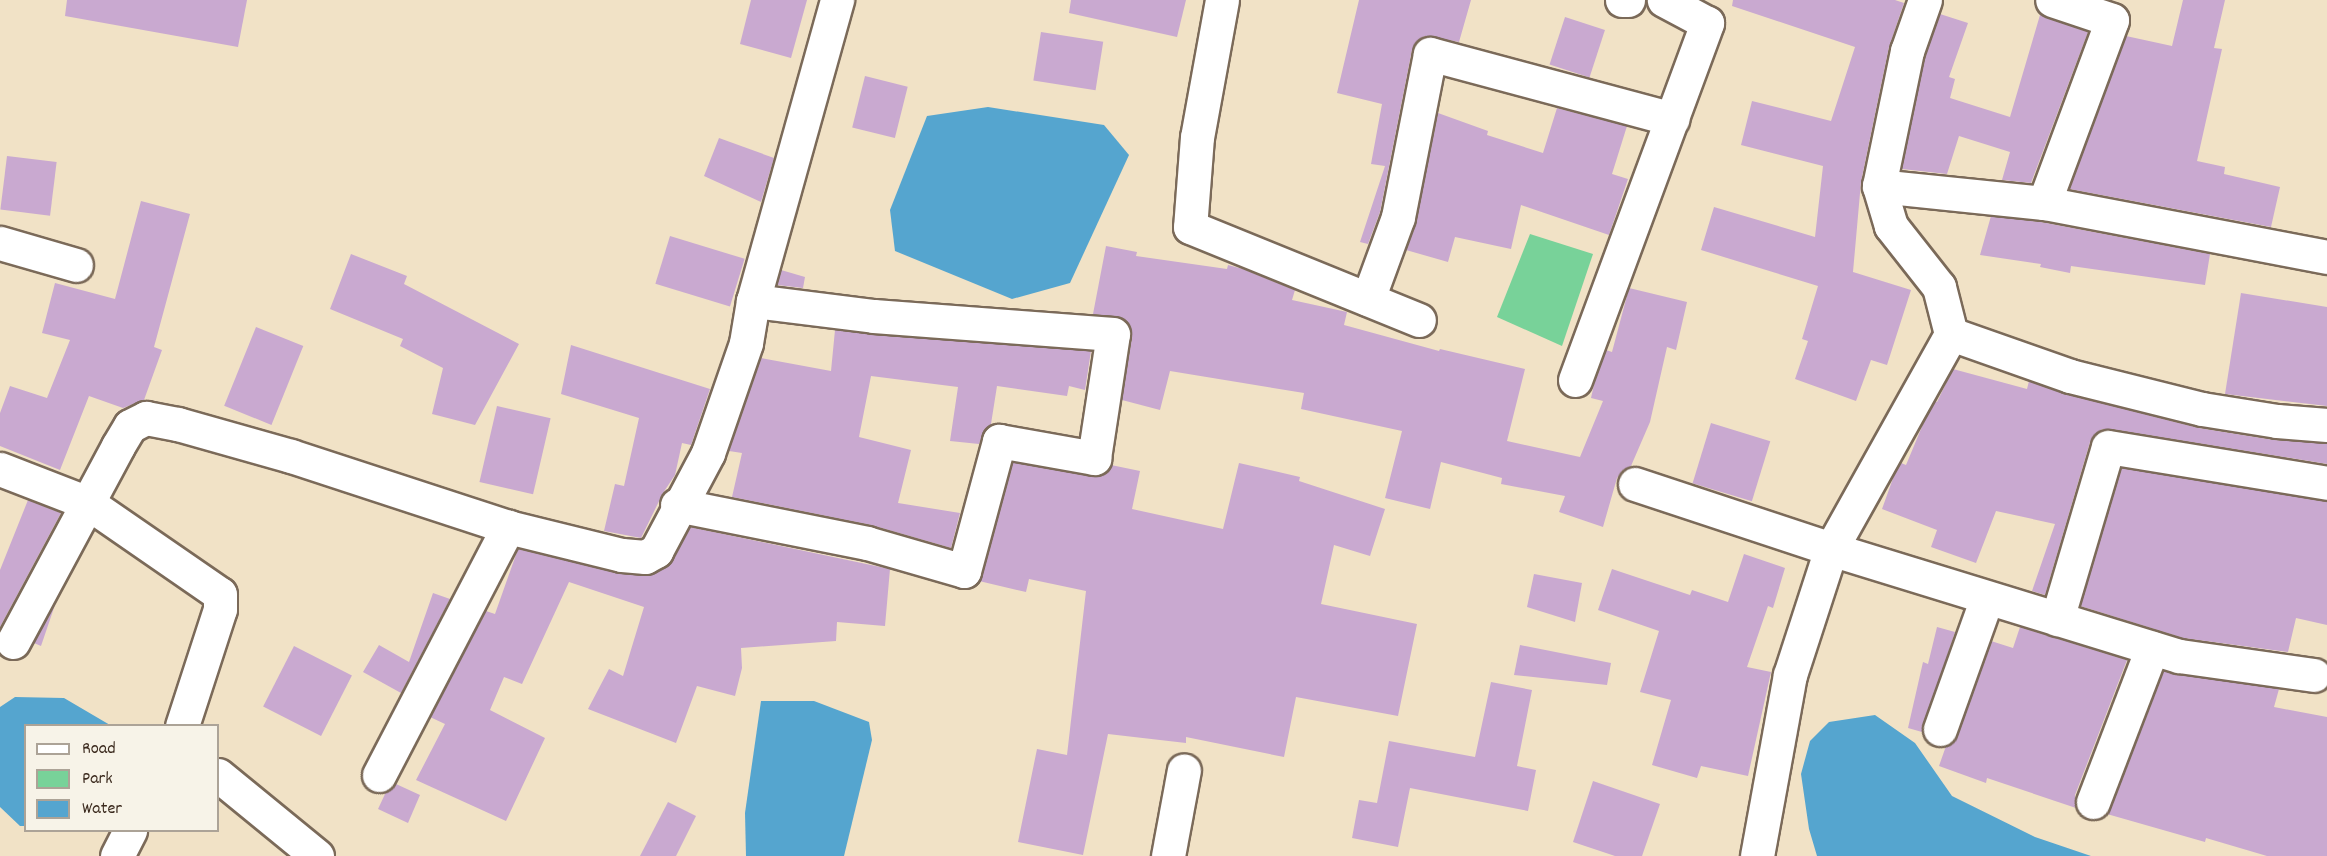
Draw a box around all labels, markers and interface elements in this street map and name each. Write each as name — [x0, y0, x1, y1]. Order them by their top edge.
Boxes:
legend — [24, 724, 219, 832]
text: Road — [82, 737, 116, 762]
text: Park — [82, 767, 113, 792]
text: Water — [82, 797, 122, 822]

